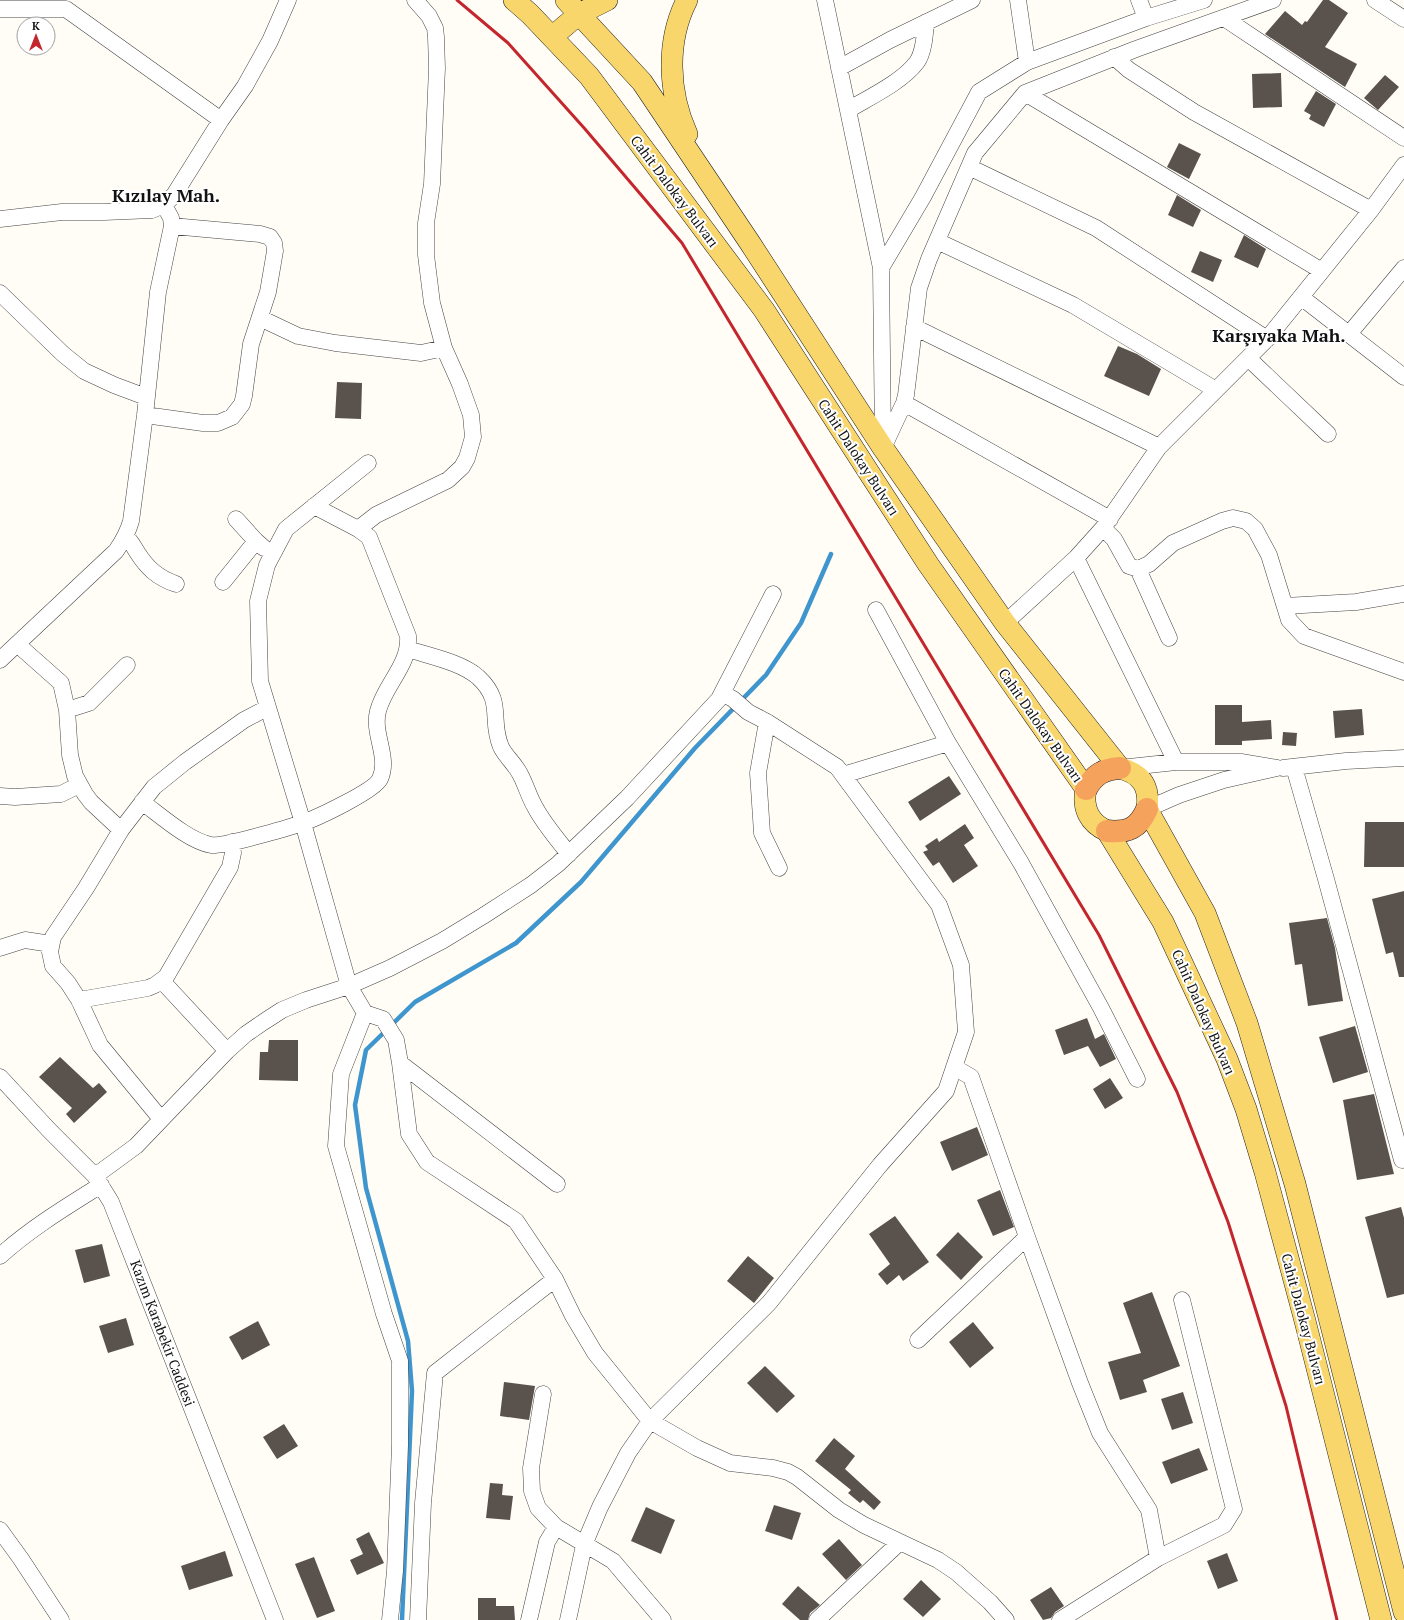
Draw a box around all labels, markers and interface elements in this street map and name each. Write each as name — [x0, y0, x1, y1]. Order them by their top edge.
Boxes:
north arrow — [16, 16, 56, 56]
text: K — [32, 19, 40, 33]
street label: Cahit Dalokay Bulvarı — [627, 131, 723, 251]
district label: Kızılay Mah. — [112, 183, 220, 207]
district label: Karşıyaka Mah. — [1212, 323, 1346, 347]
street label: Cahit Dalokay Bulvarı — [814, 395, 904, 519]
street label: Cahit Dalokay Bulvarı — [994, 664, 1088, 786]
street label: Cahit Dalokay Bulvarı — [1168, 946, 1240, 1078]
street label: Cahit Dalokay Bulvarı — [1277, 1251, 1331, 1387]
street label: Kazım Karabekir Caddesi — [126, 1257, 200, 1409]

